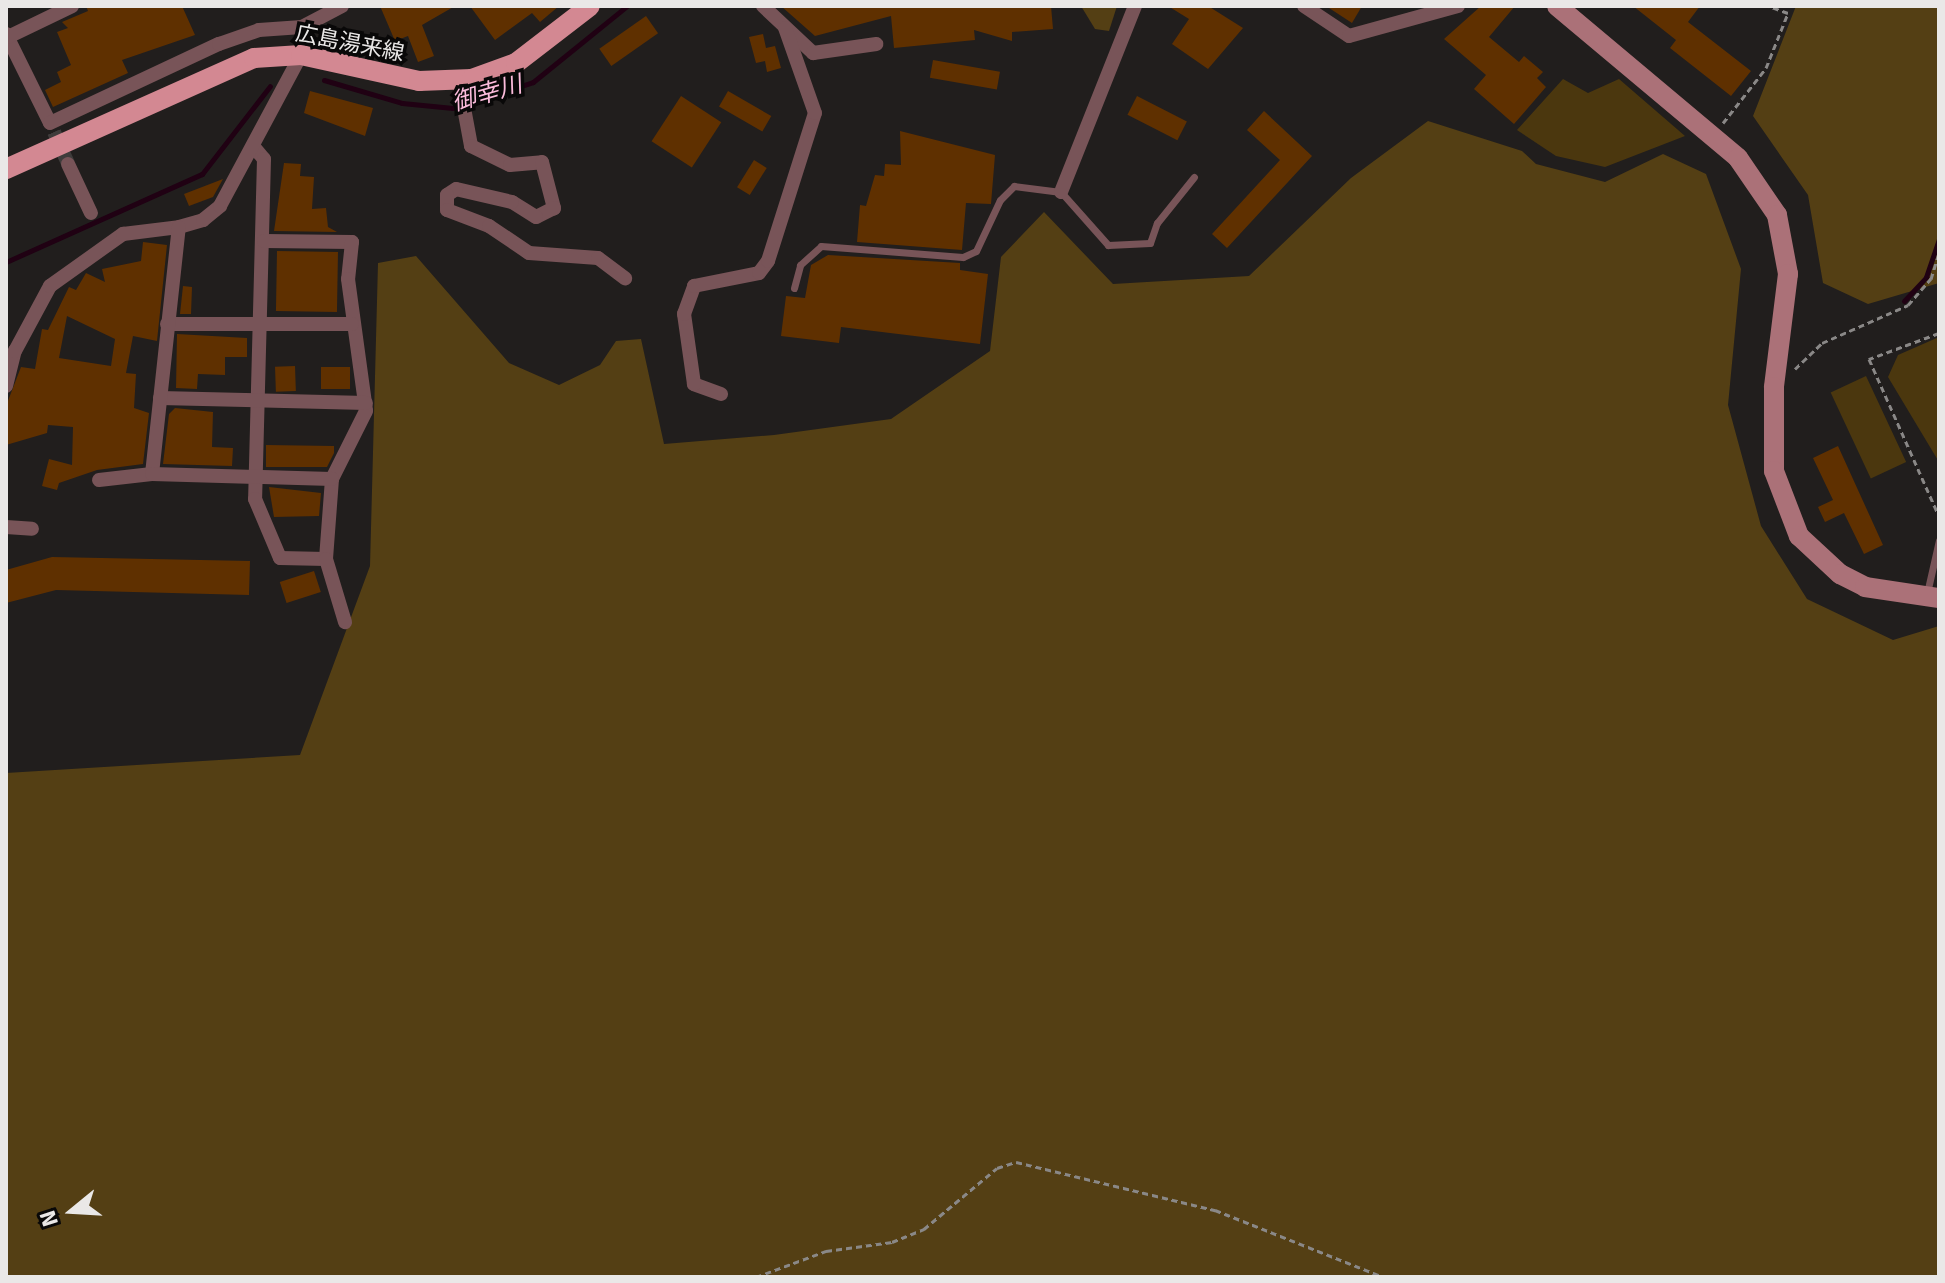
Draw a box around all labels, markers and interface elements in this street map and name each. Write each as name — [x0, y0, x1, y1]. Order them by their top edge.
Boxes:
street label: 広島湯来線 — [293, 20, 407, 66]
water label: 御幸川 — [448, 70, 526, 118]
north arrow — [32, 1171, 112, 1251]
text: N — [33, 1207, 64, 1230]

